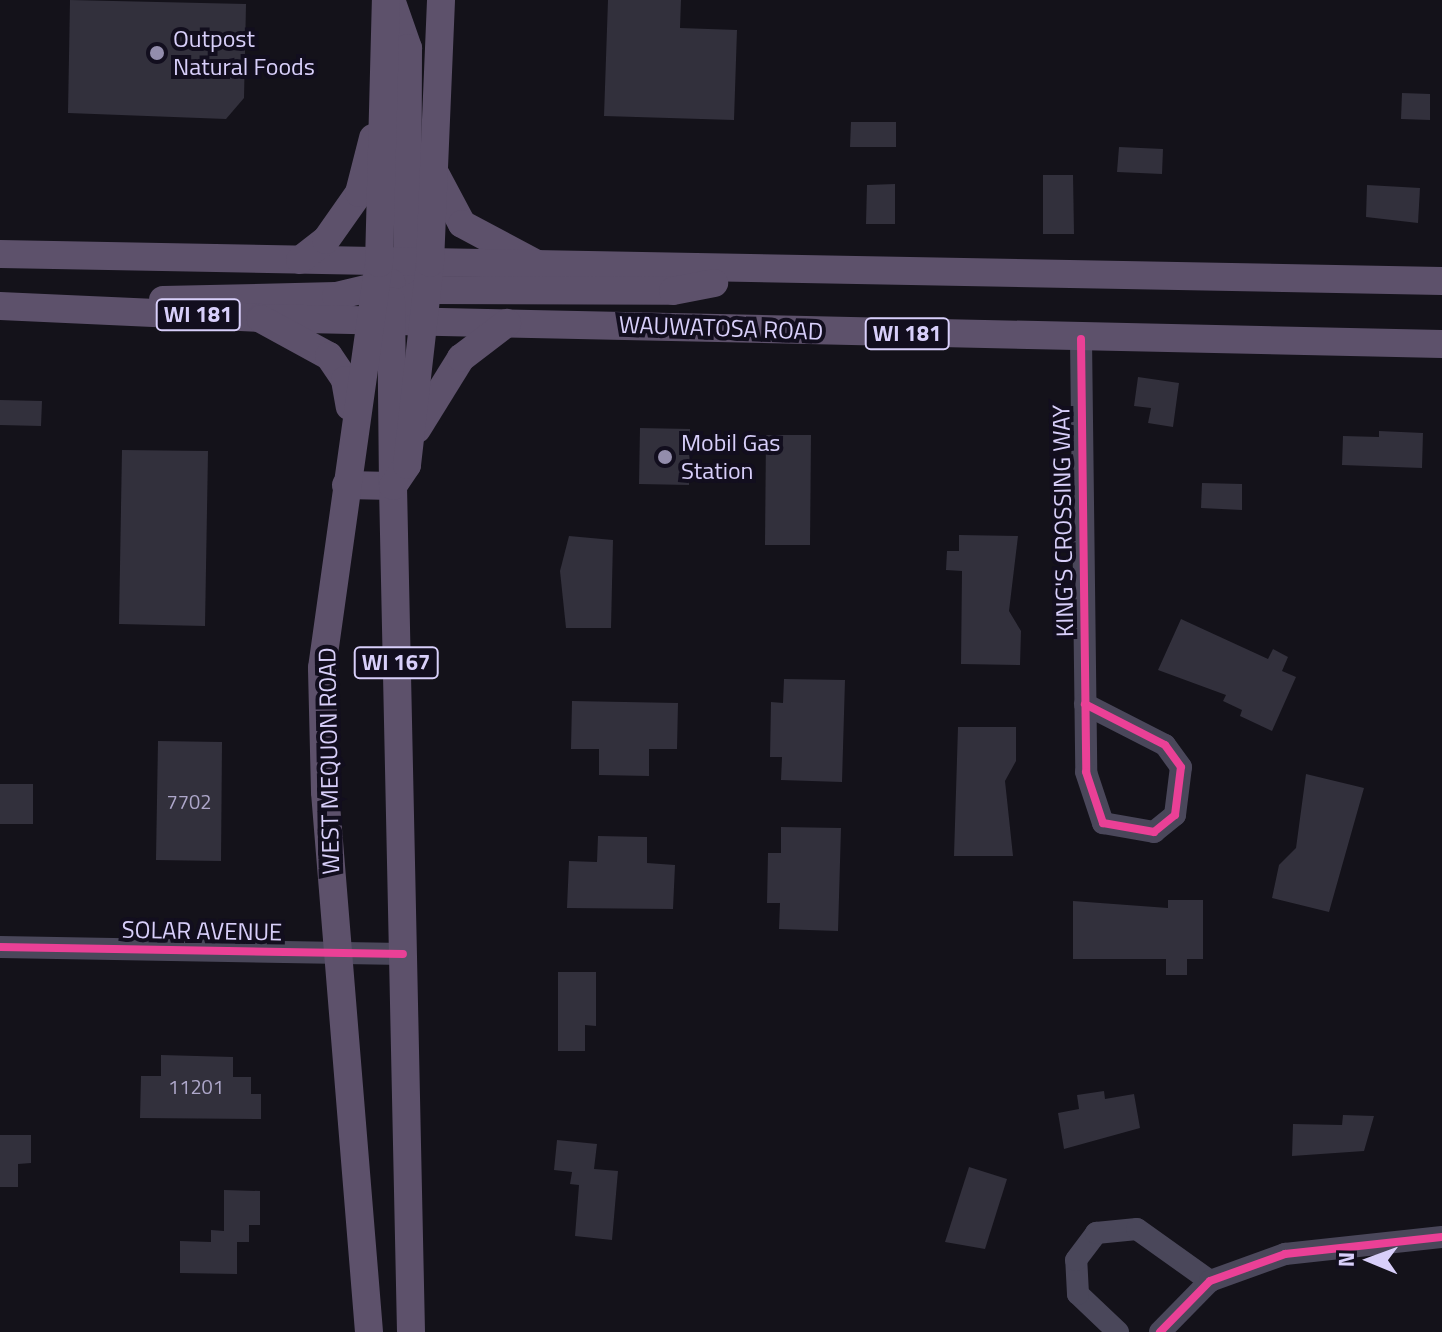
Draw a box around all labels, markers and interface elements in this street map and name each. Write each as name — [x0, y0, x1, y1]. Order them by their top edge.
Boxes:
place label: Outpost Natural Foods — [173, 25, 315, 81]
marker: Outpost Natural Foods — [148, 44, 166, 62]
road number: WI 181 — [154, 297, 242, 333]
street label: WAUWATOSA ROAD — [618, 310, 824, 346]
road number: WI 181 — [863, 316, 951, 352]
street label: KING'S CROSSING WAY — [1047, 404, 1079, 638]
place label: Mobil Gas Station — [681, 429, 780, 485]
marker: Mobil Gas Station — [656, 448, 674, 466]
road number: WI 167 — [352, 645, 440, 681]
street label: WEST MEQUON ROAD — [313, 647, 345, 875]
house number: 7702 — [167, 789, 211, 813]
street label: SOLAR AVENUE — [121, 915, 283, 947]
house number: 11201 — [168, 1074, 224, 1098]
north arrow — [1330, 1220, 1410, 1300]
text: N — [1329, 1252, 1363, 1268]

